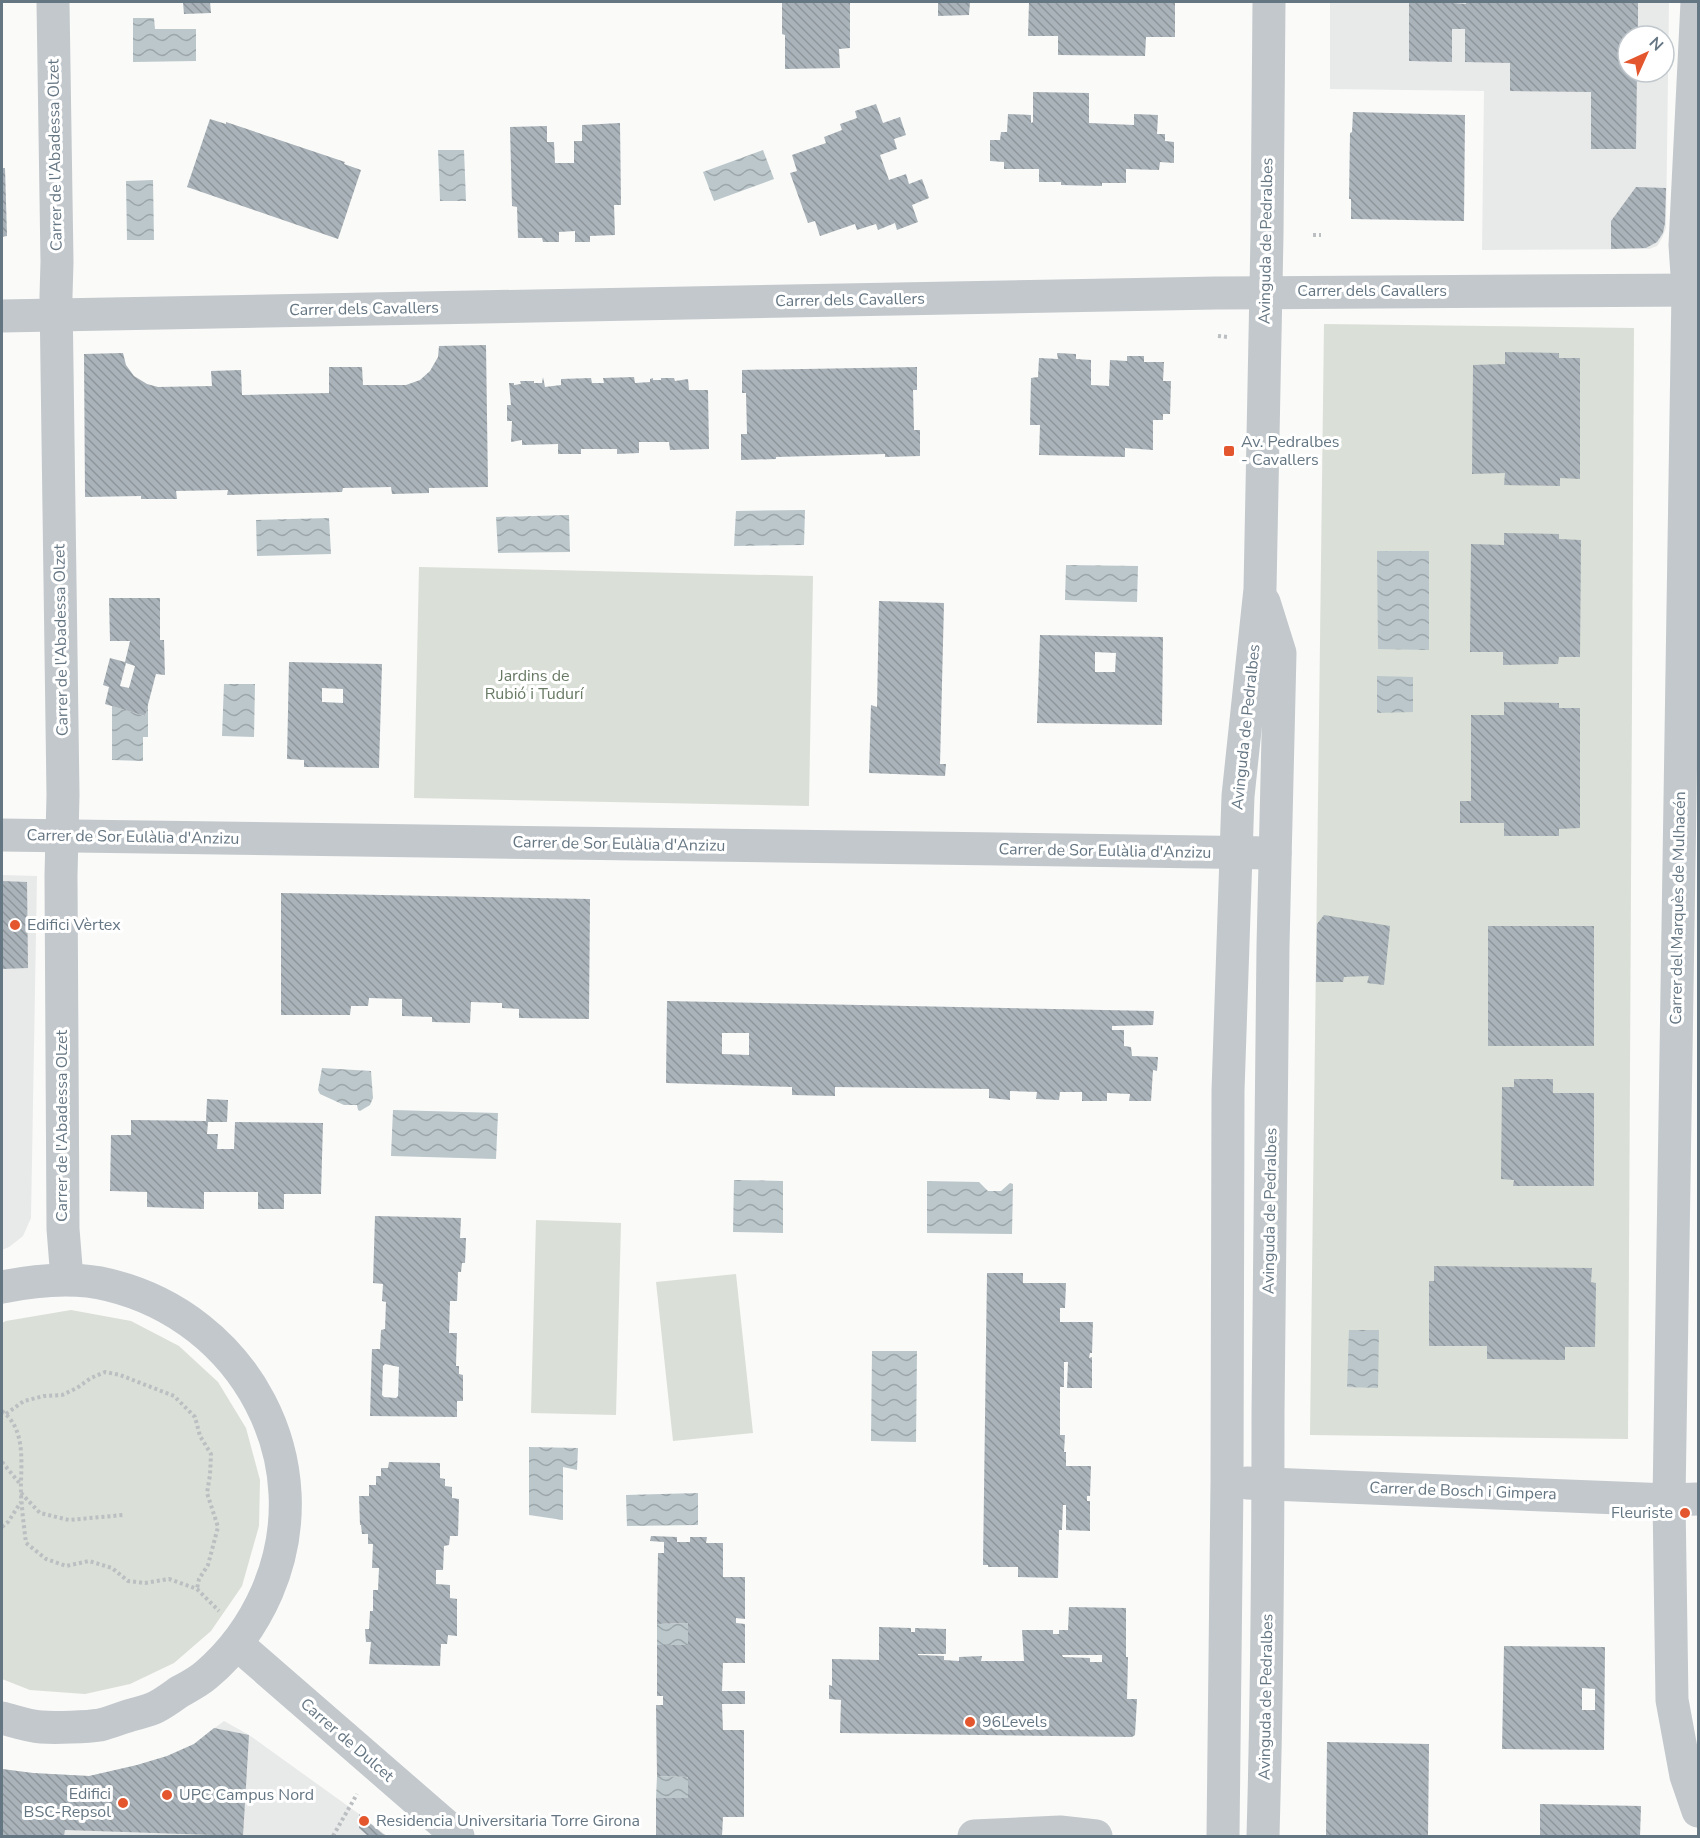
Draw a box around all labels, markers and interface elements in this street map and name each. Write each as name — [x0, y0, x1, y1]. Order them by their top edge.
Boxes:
north arrow — [1616, 24, 1676, 84]
text: N — [1644, 32, 1668, 56]
street label: Carrer de l'Abadessa Olzet — [42, 58, 68, 251]
street label: Avinguda de Pedralbes — [1254, 158, 1278, 324]
street label: Carrer dels Cavallers — [1297, 280, 1447, 302]
street label: Carrer dels Cavallers — [775, 288, 925, 312]
street label: Carrer dels Cavallers — [289, 297, 439, 321]
place label: Av. Pedralbes - Cavallers — [1241, 431, 1339, 471]
marker: Av. Pedralbes - Cavallers — [1222, 444, 1236, 458]
street label: Carrer de l'Abadessa Olzet — [48, 543, 74, 736]
street label: Avinguda de Pedralbes — [1226, 643, 1266, 811]
park label: Jardins de Rubió i Tudurí — [485, 665, 585, 705]
street label: Carrer del Marquès de Mulhacén — [1665, 791, 1691, 1025]
street label: Carrer de Sor Eulàlia d'Anzizu — [26, 824, 240, 850]
street label: Carrer de Sor Eulàlia d'Anzizu — [512, 831, 726, 857]
street label: Carrer de Sor Eulàlia d'Anzizu — [998, 838, 1212, 864]
place label: Edifici Vèrtex — [27, 914, 121, 936]
marker: Edifici Vèrtex — [8, 918, 22, 932]
street label: Carrer de l'Abadessa Olzet — [51, 1030, 73, 1222]
street label: Avinguda de Pedralbes — [1258, 1128, 1282, 1294]
street label: Carrer de Bosch i Gimpera — [1369, 1477, 1557, 1505]
place label: Fleuriste — [1611, 1502, 1673, 1524]
marker: Fleuriste — [1678, 1506, 1692, 1520]
street label: Avinguda de Pedralbes — [1254, 1614, 1278, 1780]
street label: Carrer de Dulcet — [295, 1693, 399, 1787]
place label: 96Levels — [982, 1711, 1047, 1733]
marker: 96Levels — [963, 1715, 977, 1729]
place label: Edifici BSC-Repsol — [24, 1783, 111, 1823]
place label: UPC Campus Nord — [179, 1784, 314, 1806]
marker: UPC Campus Nord — [160, 1788, 174, 1802]
marker: Edifici BSC-Repsol — [116, 1796, 130, 1810]
place label: Residencia Universitaria Torre Girona — [376, 1810, 640, 1832]
marker: Residencia Universitaria Torre Girona — [357, 1814, 371, 1828]

